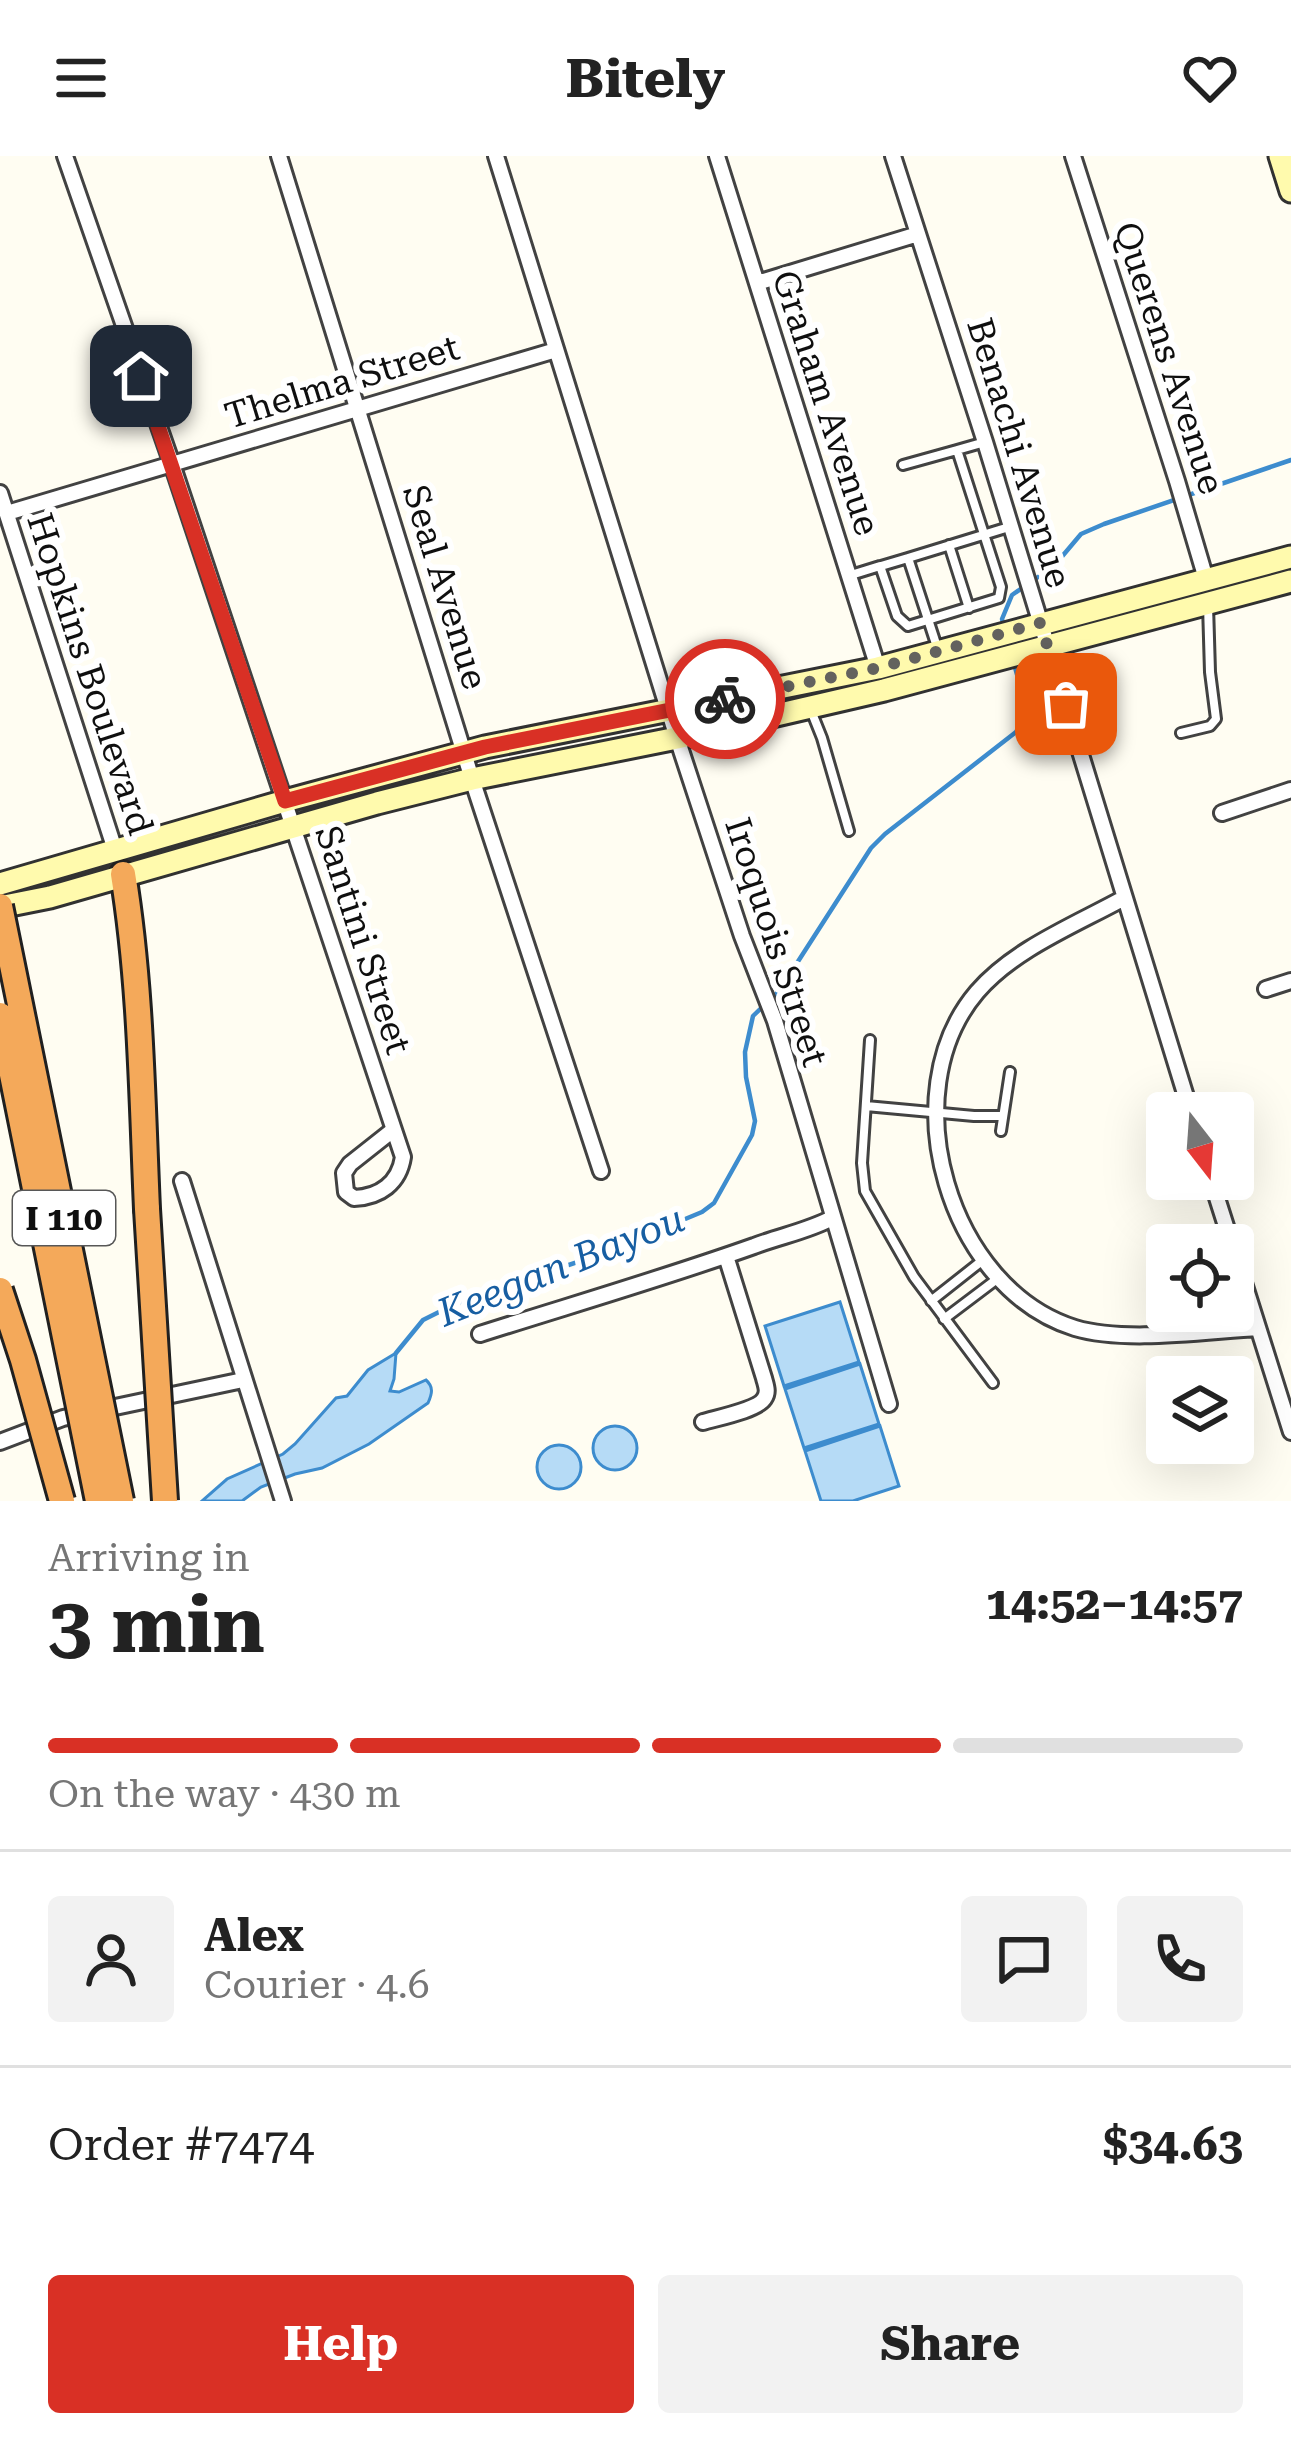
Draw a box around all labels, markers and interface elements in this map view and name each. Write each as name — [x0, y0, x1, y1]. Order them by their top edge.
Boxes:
icon: menu — [48, 45, 114, 111]
icon: heart — [1177, 45, 1243, 111]
text: Bitely — [566, 47, 725, 110]
street label: Querens Avenue — [1105, 217, 1233, 499]
street label: Graham Avenue — [763, 265, 889, 541]
street label: Benachi Avenue — [958, 313, 1080, 593]
pin — [90, 325, 192, 427]
street label: Thelma Street — [220, 326, 464, 438]
icon: home — [108, 343, 174, 409]
street label: Seal Avenue — [394, 480, 496, 694]
street label: Hopkins Boulevard — [18, 508, 162, 840]
courier — [665, 639, 785, 759]
pin — [1015, 653, 1117, 755]
icon: bike — [692, 666, 758, 732]
icon: bag — [1033, 671, 1099, 737]
street label: Iroquois Street — [716, 813, 836, 1071]
street label: Santini Street — [306, 821, 420, 1059]
north arrow — [1146, 1092, 1254, 1200]
map controls — [1146, 1092, 1254, 1464]
road number: I 110 — [13, 1191, 115, 1245]
water label: Keegan Bayou — [430, 1196, 691, 1337]
button: locate — [1146, 1224, 1254, 1332]
button: layers — [1146, 1356, 1254, 1464]
text: Arriving in — [48, 1535, 250, 1581]
text: 14:52–14:57 — [986, 1577, 1243, 1630]
text: 3 min — [48, 1580, 265, 1671]
text: On the way · 430 m — [48, 1771, 400, 1817]
button: person — [48, 1896, 174, 2022]
button: chat — [961, 1896, 1087, 2022]
button: phone — [1117, 1896, 1243, 2022]
text: Alex — [204, 1909, 304, 1962]
text: Courier · 4.6 — [204, 1962, 430, 2008]
text: Order #7474 — [48, 2118, 314, 2171]
text: $34.63 — [1103, 2118, 1243, 2171]
button: Help — [48, 2275, 634, 2413]
button: Share — [658, 2275, 1243, 2413]

